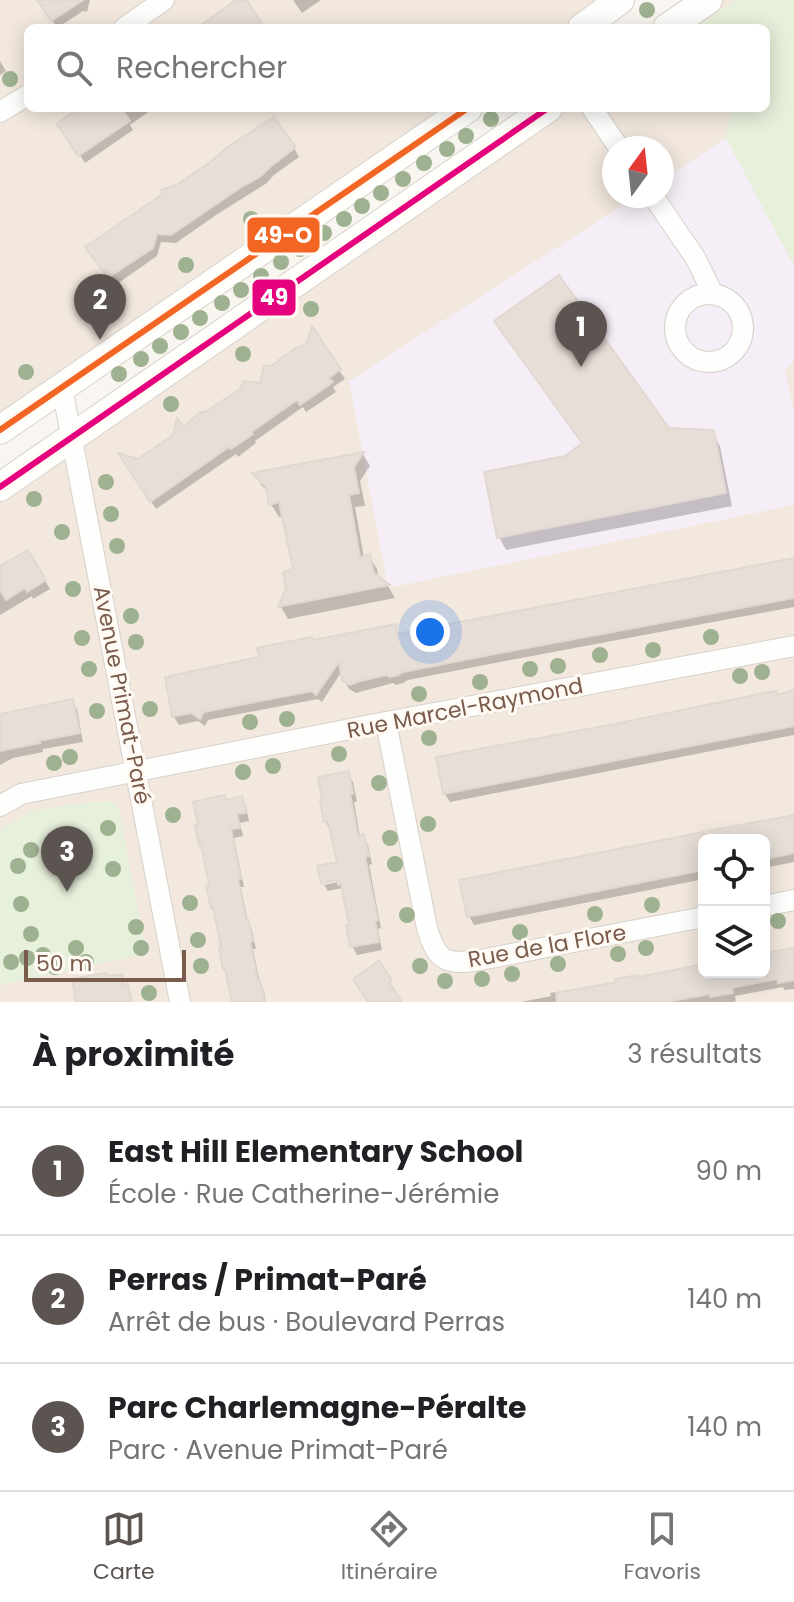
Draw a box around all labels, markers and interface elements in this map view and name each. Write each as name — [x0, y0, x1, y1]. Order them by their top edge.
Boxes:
search box — [24, 24, 770, 112]
icon: search — [52, 46, 96, 90]
text: Rechercher — [116, 46, 287, 89]
north arrow — [602, 136, 674, 208]
line badge: 49-O — [246, 216, 321, 254]
text: 49-O — [254, 220, 312, 251]
pin: 2 — [74, 274, 126, 340]
line badge: 49 — [251, 278, 297, 317]
text: 49 — [260, 282, 288, 313]
pin: 1 — [555, 301, 607, 367]
street label: Avenue Primat-Paré — [86, 583, 158, 807]
your location — [410, 612, 450, 652]
street label: Rue Marcel-Raymond — [344, 670, 586, 746]
pin: 3 — [41, 826, 93, 892]
map controls — [698, 834, 770, 978]
button: locate — [698, 834, 770, 906]
button: layers — [698, 906, 770, 978]
street label: Rue de la Flore — [466, 917, 628, 975]
scale bar — [24, 946, 186, 982]
text: 50 m — [36, 948, 92, 979]
text: À proximité — [32, 1030, 234, 1078]
text: 3 résultats — [627, 1036, 762, 1072]
text: East Hill Elementary School — [108, 1130, 523, 1173]
text: 1 — [53, 1153, 63, 1189]
text: 90 m — [696, 1153, 762, 1189]
text: École · Rue Catherine-Jérémie — [108, 1176, 499, 1212]
text: Perras / Primat-Paré — [108, 1258, 427, 1301]
text: 2 — [51, 1281, 65, 1317]
text: 140 m — [687, 1281, 762, 1317]
text: Arrêt de bus · Boulevard Perras — [108, 1304, 505, 1340]
text: Parc Charlemagne-Péralte — [108, 1386, 527, 1429]
text: 3 — [50, 1409, 66, 1445]
text: 140 m — [687, 1409, 762, 1445]
text: Parc · Avenue Primat-Paré — [108, 1432, 448, 1468]
tab: Carte — [93, 1507, 155, 1588]
tab: Itinéraire — [341, 1507, 438, 1588]
tab: Favoris — [624, 1507, 701, 1588]

